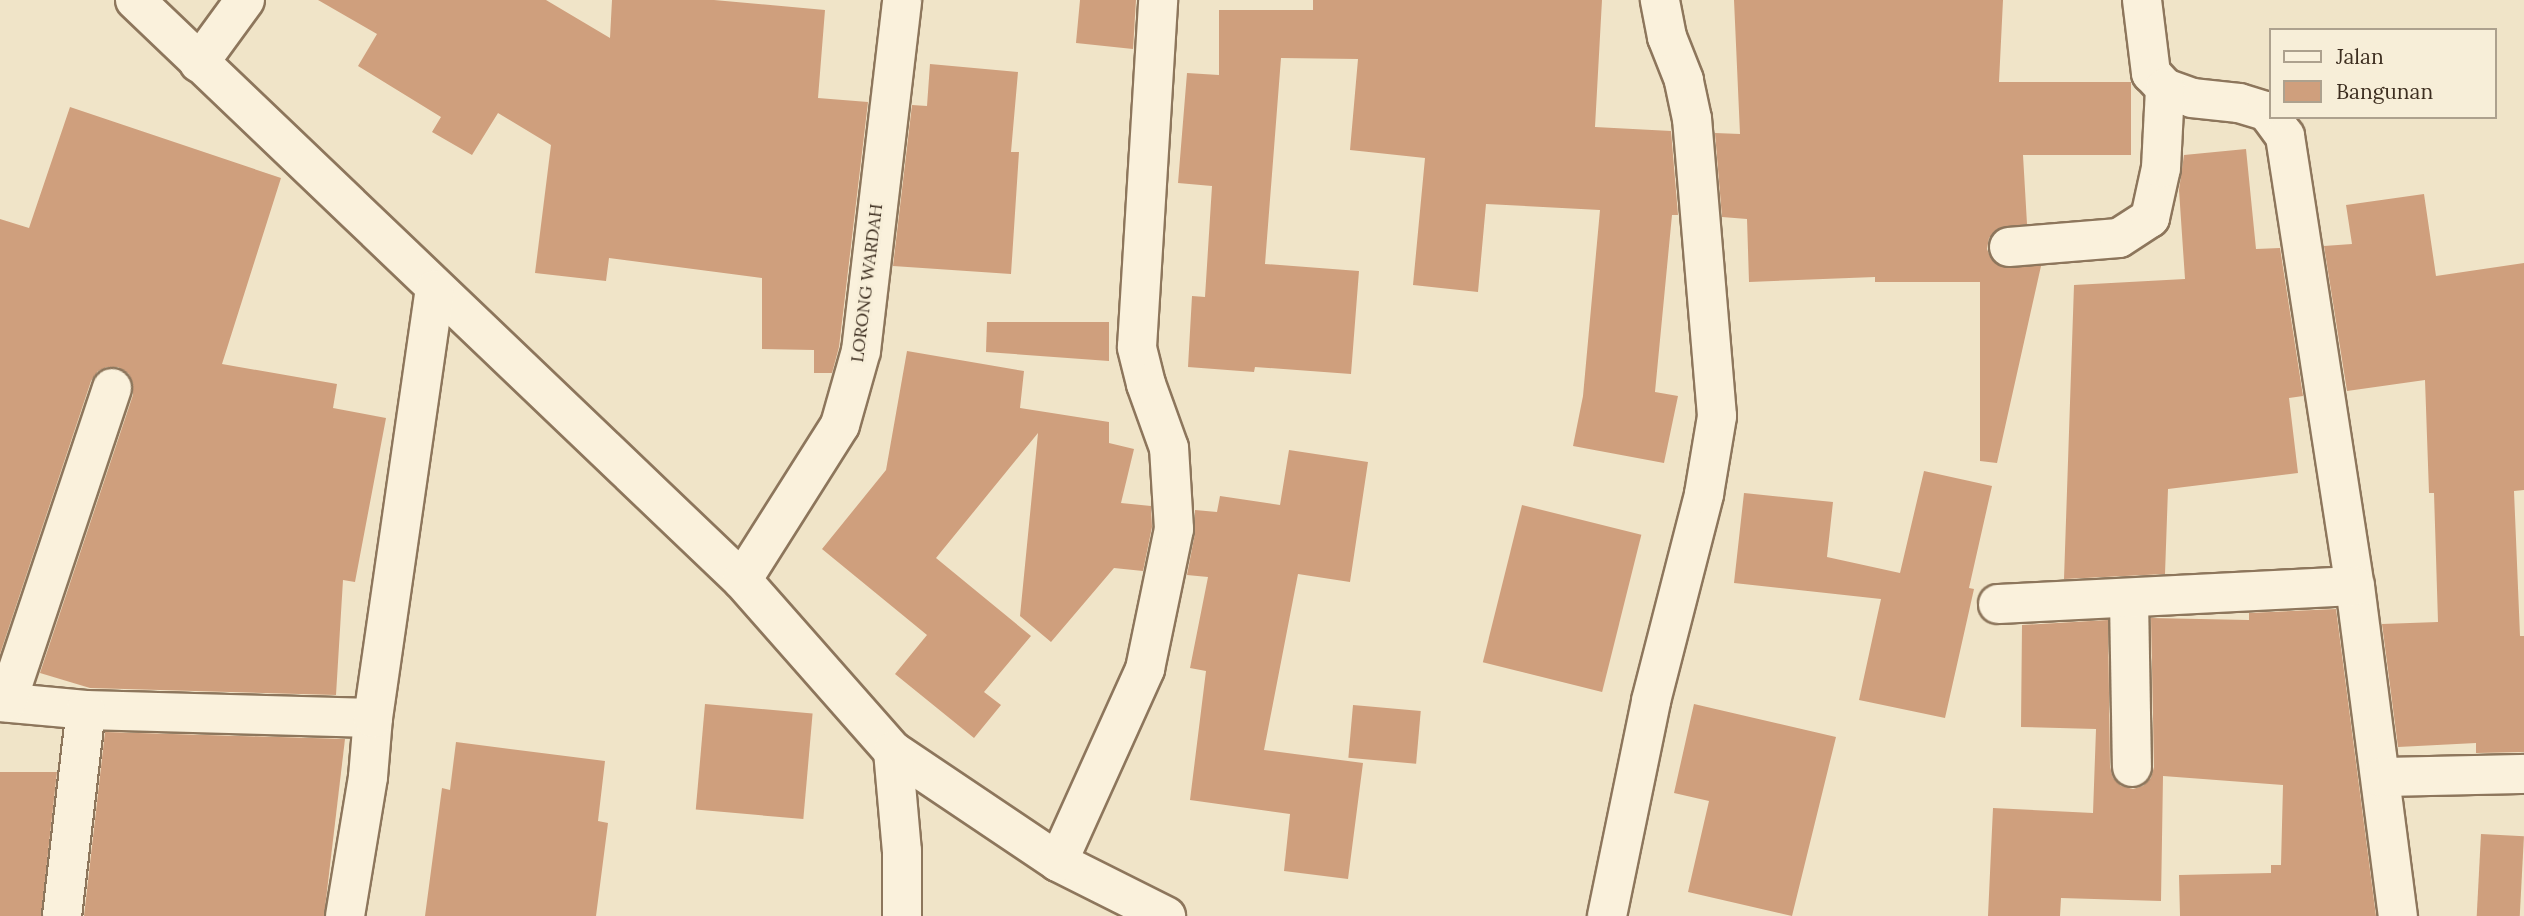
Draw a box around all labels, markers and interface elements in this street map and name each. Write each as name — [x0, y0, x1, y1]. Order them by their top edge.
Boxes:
legend — [2268, 28, 2496, 119]
text: Jalan — [2336, 43, 2384, 70]
text: Bangunan — [2336, 78, 2433, 105]
street label: LORONG WARDAH — [847, 202, 887, 364]

